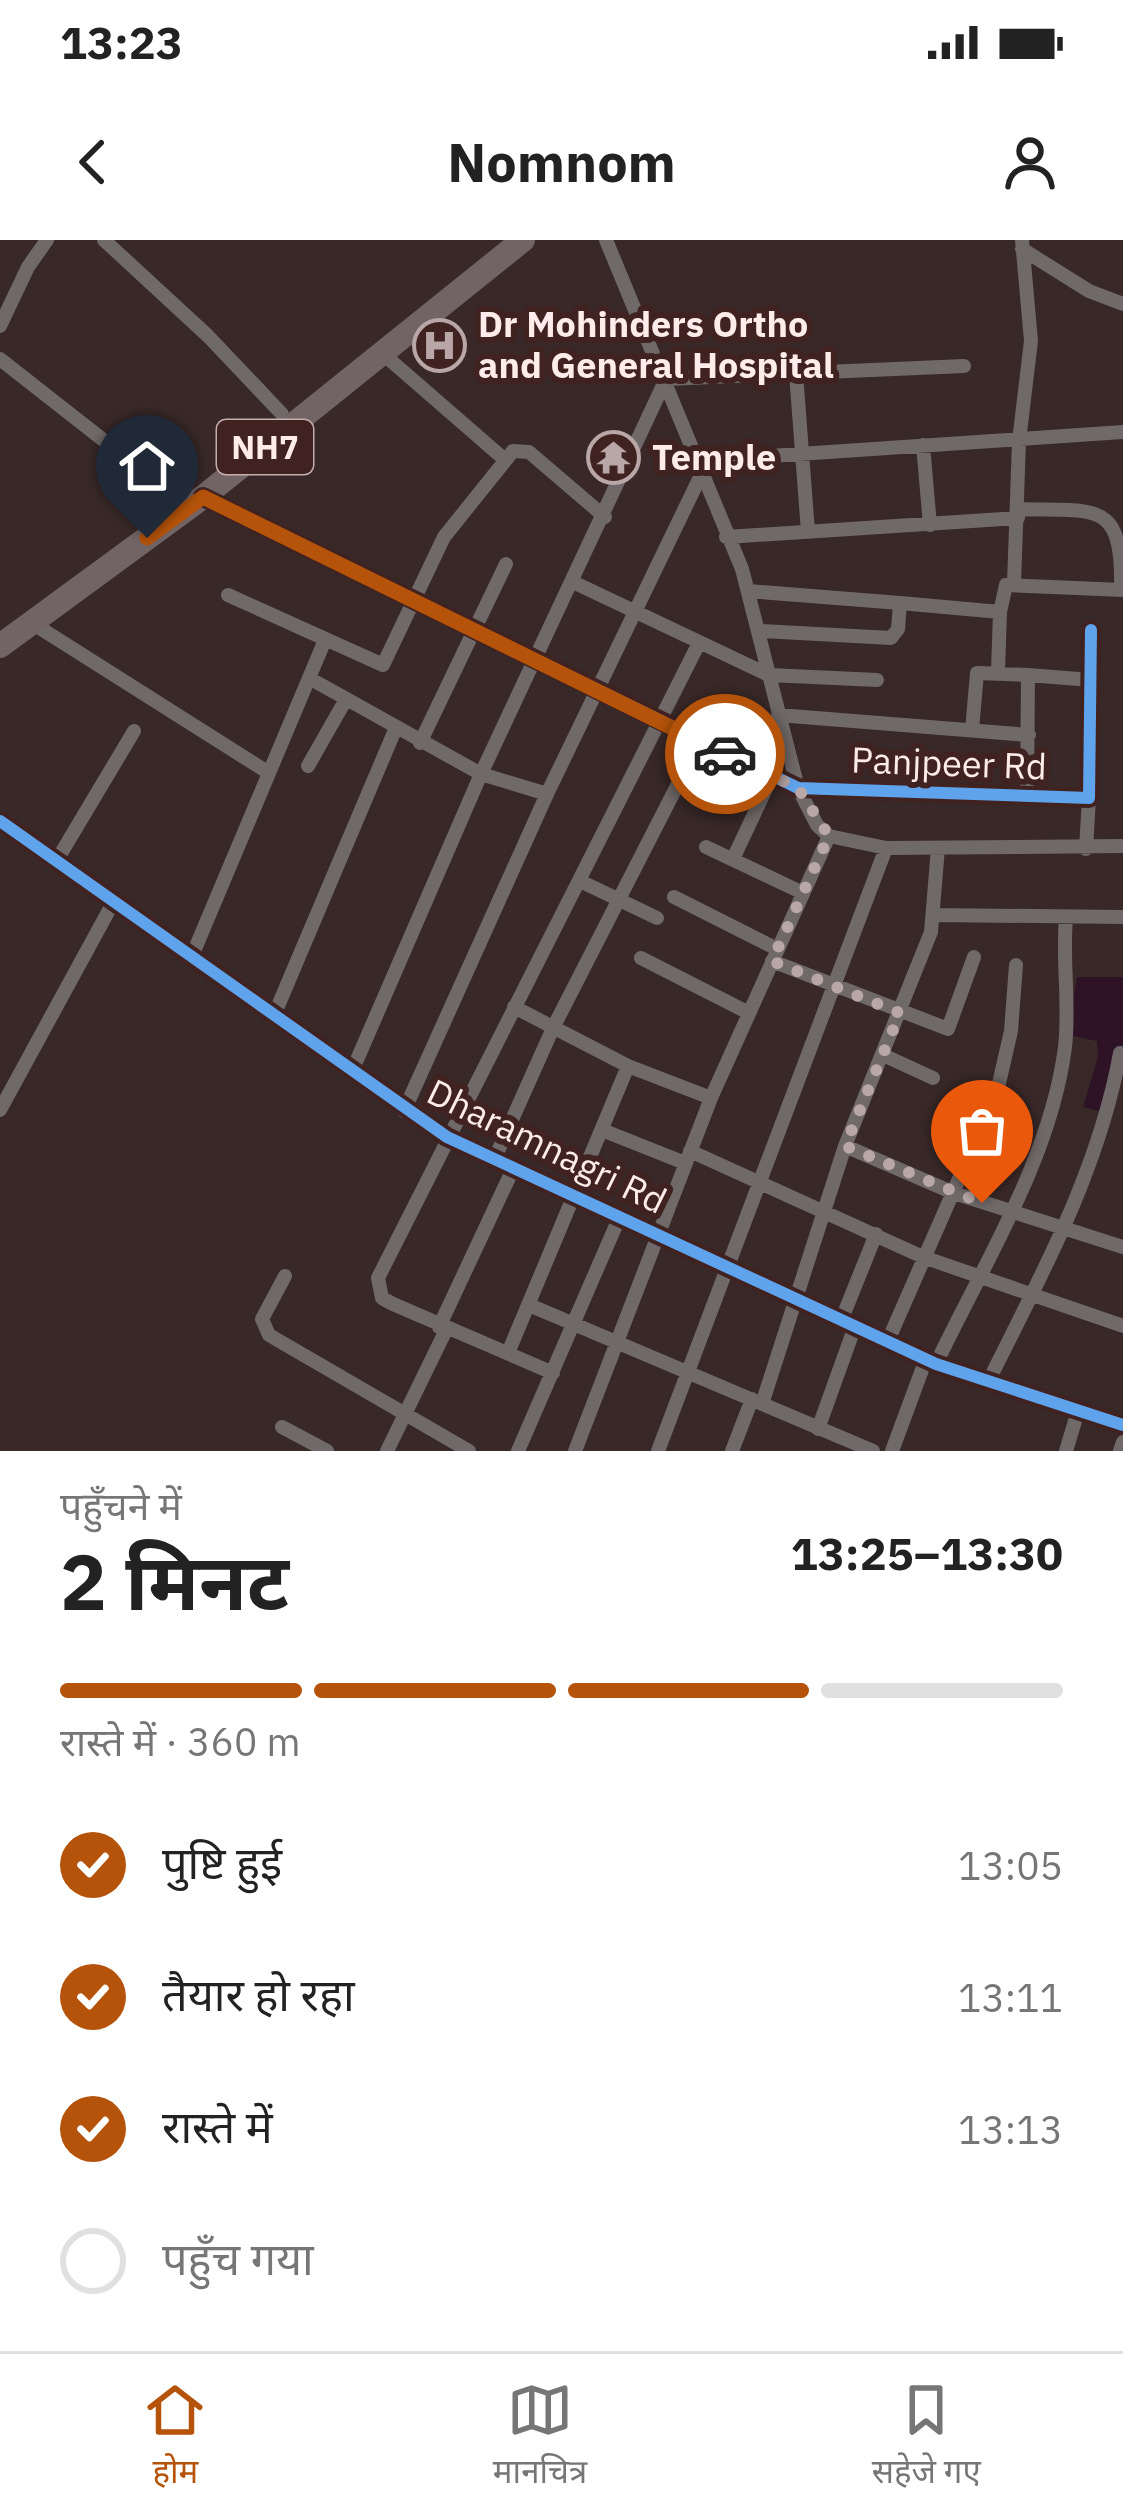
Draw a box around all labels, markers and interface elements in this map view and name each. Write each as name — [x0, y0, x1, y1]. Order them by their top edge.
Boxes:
text: 13:23 — [60, 13, 183, 71]
text: Nomnom — [447, 127, 676, 197]
icon: back — [60, 129, 126, 195]
icon: person — [997, 129, 1063, 195]
place label: Dr Mohinders Ortho and General Hospital — [478, 300, 834, 388]
hospital icon: Dr Mohinders Ortho and General Hospital — [411, 317, 467, 373]
pin — [96, 415, 198, 538]
road number: NH7 — [217, 420, 313, 474]
temple icon: Temple — [585, 429, 641, 485]
icon: home — [114, 433, 180, 499]
place label: Temple — [652, 433, 776, 480]
courier — [665, 694, 785, 814]
icon: car — [692, 721, 758, 787]
street label: Panjpeer Rd — [850, 736, 1048, 789]
street label: Dharamnagri Rd — [420, 1067, 675, 1224]
pin — [931, 1080, 1033, 1203]
icon: bag — [949, 1098, 1015, 1164]
text: पहुँचने में — [60, 1480, 182, 1531]
text: 13:25–13:30 — [791, 1524, 1063, 1582]
text: 2 मिनट — [60, 1530, 289, 1631]
text: रास्ते में · 360 m — [60, 1716, 301, 1767]
icon: check — [60, 1832, 126, 1898]
text: पुष्टि हुई — [162, 1833, 282, 1891]
text: 13:05 — [958, 1840, 1063, 1891]
icon: check — [60, 1964, 126, 2030]
text: तैयार हो रहा — [162, 1965, 355, 2023]
text: 13:11 — [958, 1972, 1063, 2023]
icon: check — [60, 2096, 126, 2162]
text: रास्ते में — [162, 2097, 273, 2155]
text: 13:13 — [958, 2104, 1063, 2155]
text: पहुँच गया — [162, 2229, 314, 2287]
tab: होम — [142, 2377, 208, 2496]
tab: मानचित्र — [493, 2377, 587, 2496]
tab: सहेजे गए — [872, 2377, 981, 2496]

